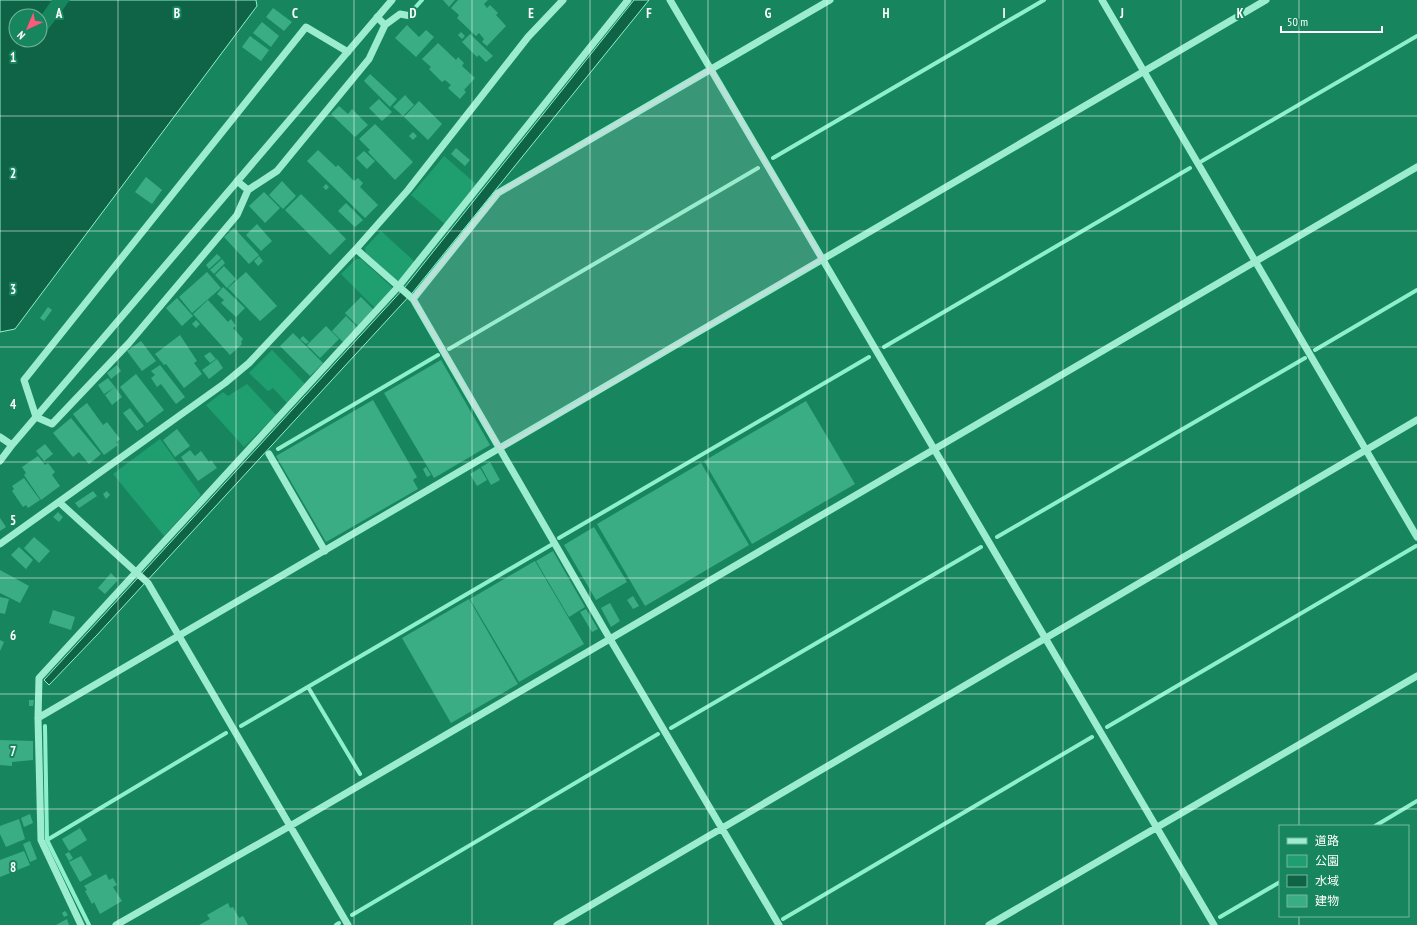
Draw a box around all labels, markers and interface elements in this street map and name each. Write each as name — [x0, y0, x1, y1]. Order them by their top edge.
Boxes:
text: A — [55, 5, 63, 22]
text: B — [174, 5, 180, 22]
text: C — [292, 5, 298, 22]
text: D — [410, 5, 417, 22]
text: E — [528, 5, 534, 22]
text: F — [646, 5, 652, 22]
text: G — [765, 5, 772, 22]
text: H — [883, 5, 890, 22]
text: I — [1002, 5, 1006, 22]
text: J — [1119, 5, 1124, 22]
text: K — [1237, 5, 1244, 22]
north arrow — [8, 8, 48, 48]
scale bar — [1281, 8, 1382, 34]
text: 50 m — [1287, 14, 1308, 29]
text: N — [14, 28, 28, 42]
text: 1 — [10, 49, 16, 66]
text: 2 — [10, 165, 16, 182]
text: 3 — [10, 281, 16, 298]
text: 4 — [10, 396, 17, 413]
text: 5 — [10, 512, 16, 529]
text: 6 — [10, 627, 16, 644]
text: 7 — [10, 743, 16, 760]
legend — [1279, 825, 1409, 917]
text: 道路 — [1315, 833, 1339, 848]
text: 公園 — [1315, 853, 1339, 868]
text: 8 — [10, 859, 16, 876]
text: 水域 — [1315, 873, 1339, 888]
text: 建物 — [1315, 893, 1339, 908]

